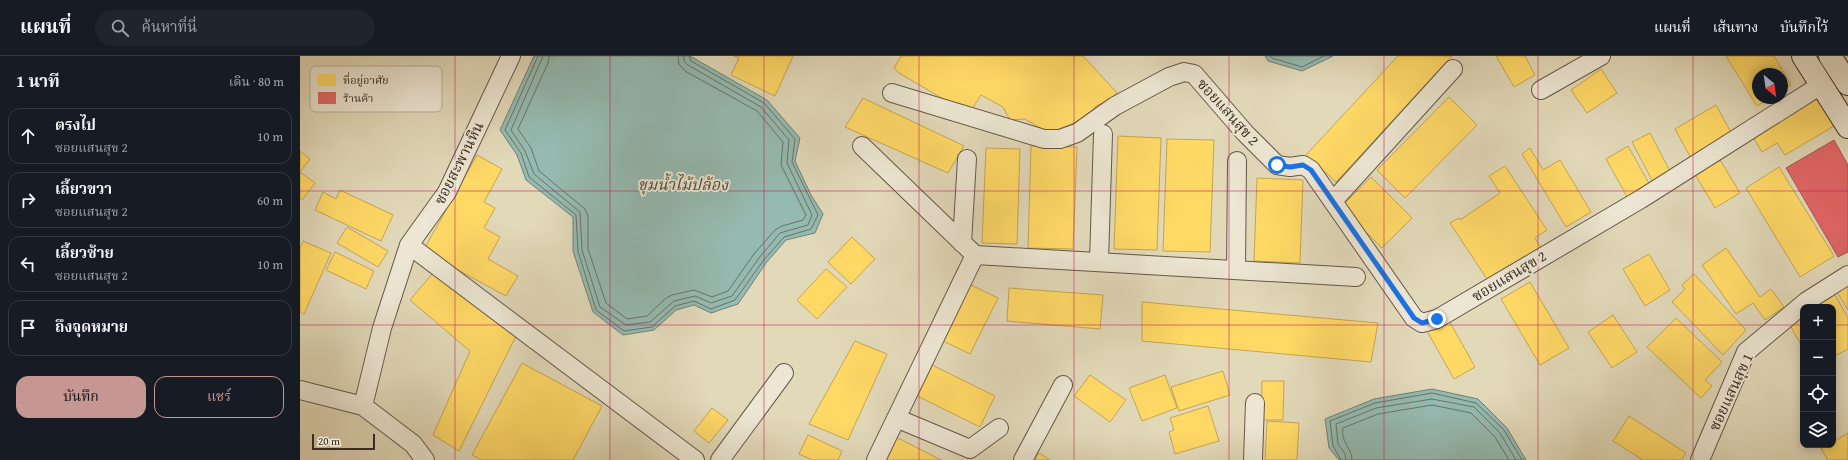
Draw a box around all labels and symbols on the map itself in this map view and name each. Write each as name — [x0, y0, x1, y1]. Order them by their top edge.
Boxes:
legend — [310, 66, 442, 112]
north arrow — [1752, 68, 1788, 104]
text: ที่อยู่อาศัย — [343, 72, 389, 88]
street label: ซอยแสนสุข 2 — [1192, 73, 1264, 151]
text: ร้านค้า — [343, 90, 374, 106]
street label: ซอยสะพานหิน — [429, 118, 489, 208]
route start — [1268, 156, 1286, 174]
water label: ขุมน้ำไม้ปล้อง — [638, 172, 729, 196]
street label: ซอยแสนสุข 2 — [1467, 245, 1551, 307]
route end — [1428, 310, 1446, 328]
street label: ซอยแสนสุข 1 — [1703, 349, 1759, 435]
scale bar — [312, 432, 375, 451]

